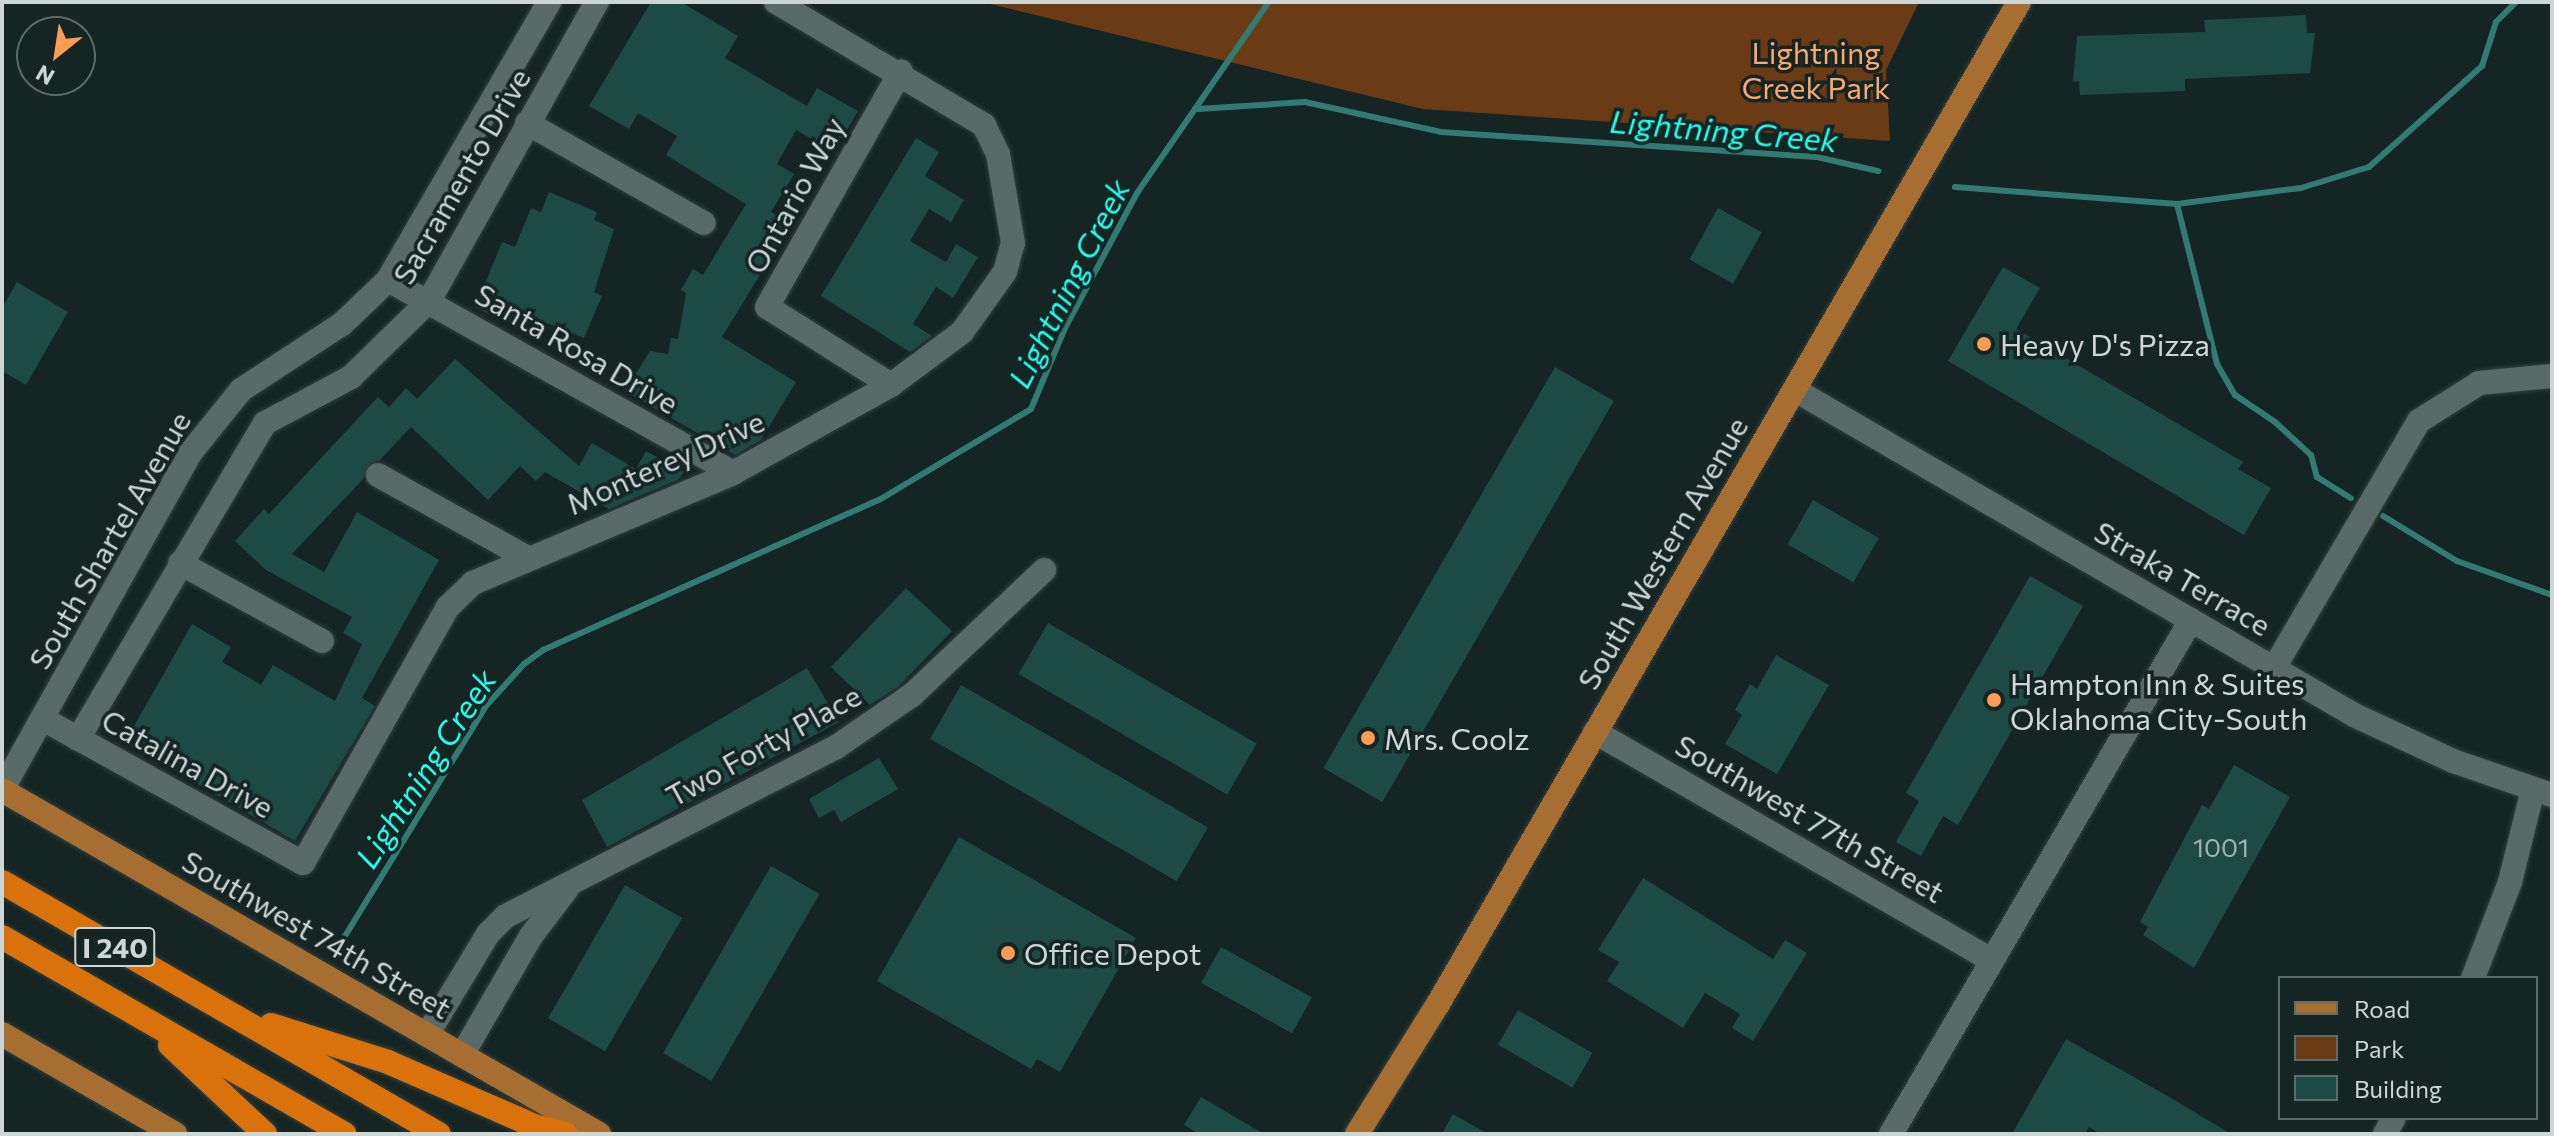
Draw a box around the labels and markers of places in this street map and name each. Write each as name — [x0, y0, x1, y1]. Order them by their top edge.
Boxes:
place label: Heavy D's Pizza — [2000, 326, 2210, 362]
marker: Heavy D's Pizza — [1975, 335, 1993, 353]
place label: Hampton Inn & Suites Oklahoma City-South — [2010, 665, 2307, 736]
marker: Hampton Inn & Suites Oklahoma City-South — [1985, 691, 2003, 709]
place label: Mrs. Coolz — [1384, 720, 1529, 756]
marker: Mrs. Coolz — [1359, 729, 1377, 747]
place label: Office Depot — [1024, 935, 1201, 971]
marker: Office Depot — [999, 944, 1017, 962]

